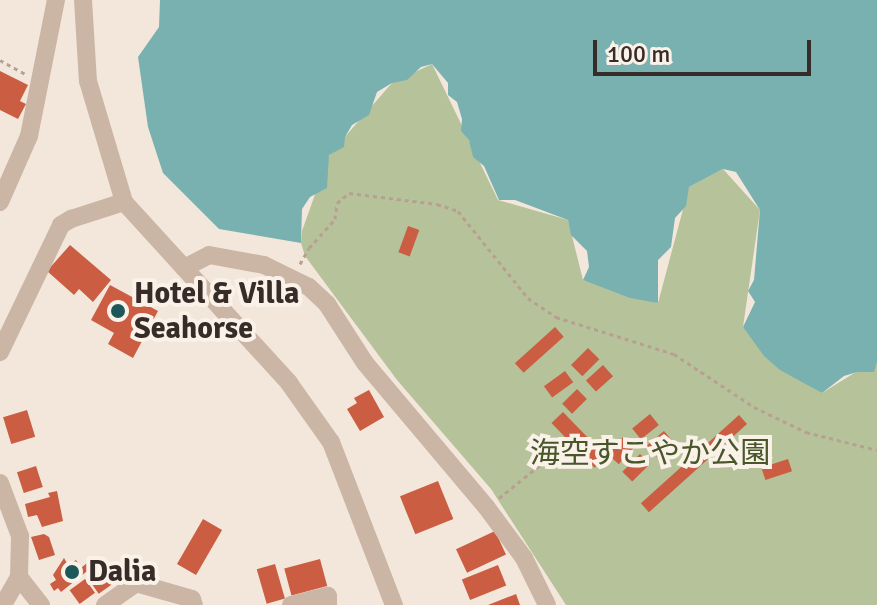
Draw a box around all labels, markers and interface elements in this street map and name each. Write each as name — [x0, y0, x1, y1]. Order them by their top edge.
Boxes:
scale bar — [597, 24, 815, 74]
text: 100 m — [607, 39, 670, 69]
place label: Hotel & Villa Seahorse — [134, 276, 299, 346]
marker: Hotel & Villa Seahorse — [109, 302, 127, 320]
park label: 海空すこやか公園 — [530, 436, 770, 472]
place label: Dalia — [88, 554, 156, 590]
marker: Dalia — [63, 563, 81, 581]

